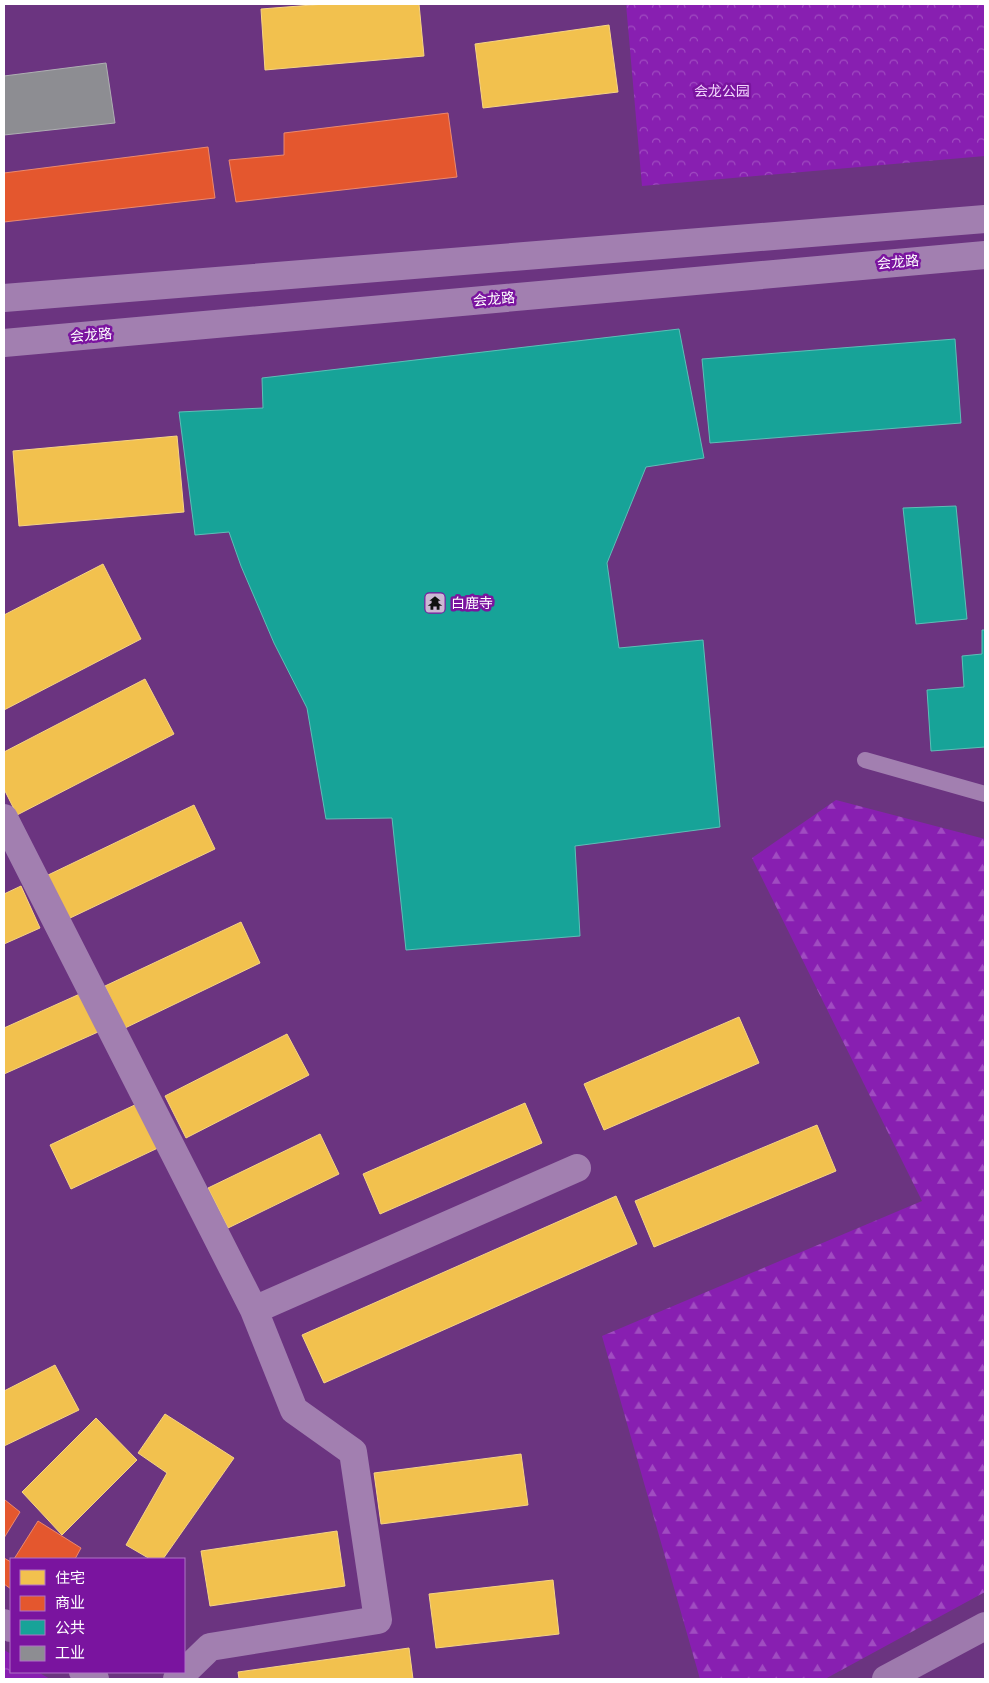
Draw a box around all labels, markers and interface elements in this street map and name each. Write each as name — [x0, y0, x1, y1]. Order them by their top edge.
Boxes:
park label: 会龙公园 — [694, 82, 750, 99]
street label: 会龙路 — [876, 251, 920, 272]
street label: 会龙路 — [472, 288, 516, 309]
street label: 会龙路 — [69, 324, 113, 345]
temple icon: 白鹿寺 — [423, 591, 447, 615]
place label: 白鹿寺 — [451, 594, 493, 611]
legend — [10, 1558, 185, 1673]
text: 住宅 — [55, 1568, 85, 1586]
text: 商业 — [55, 1593, 85, 1611]
text: 公共 — [55, 1618, 85, 1636]
text: 工业 — [55, 1643, 85, 1661]

